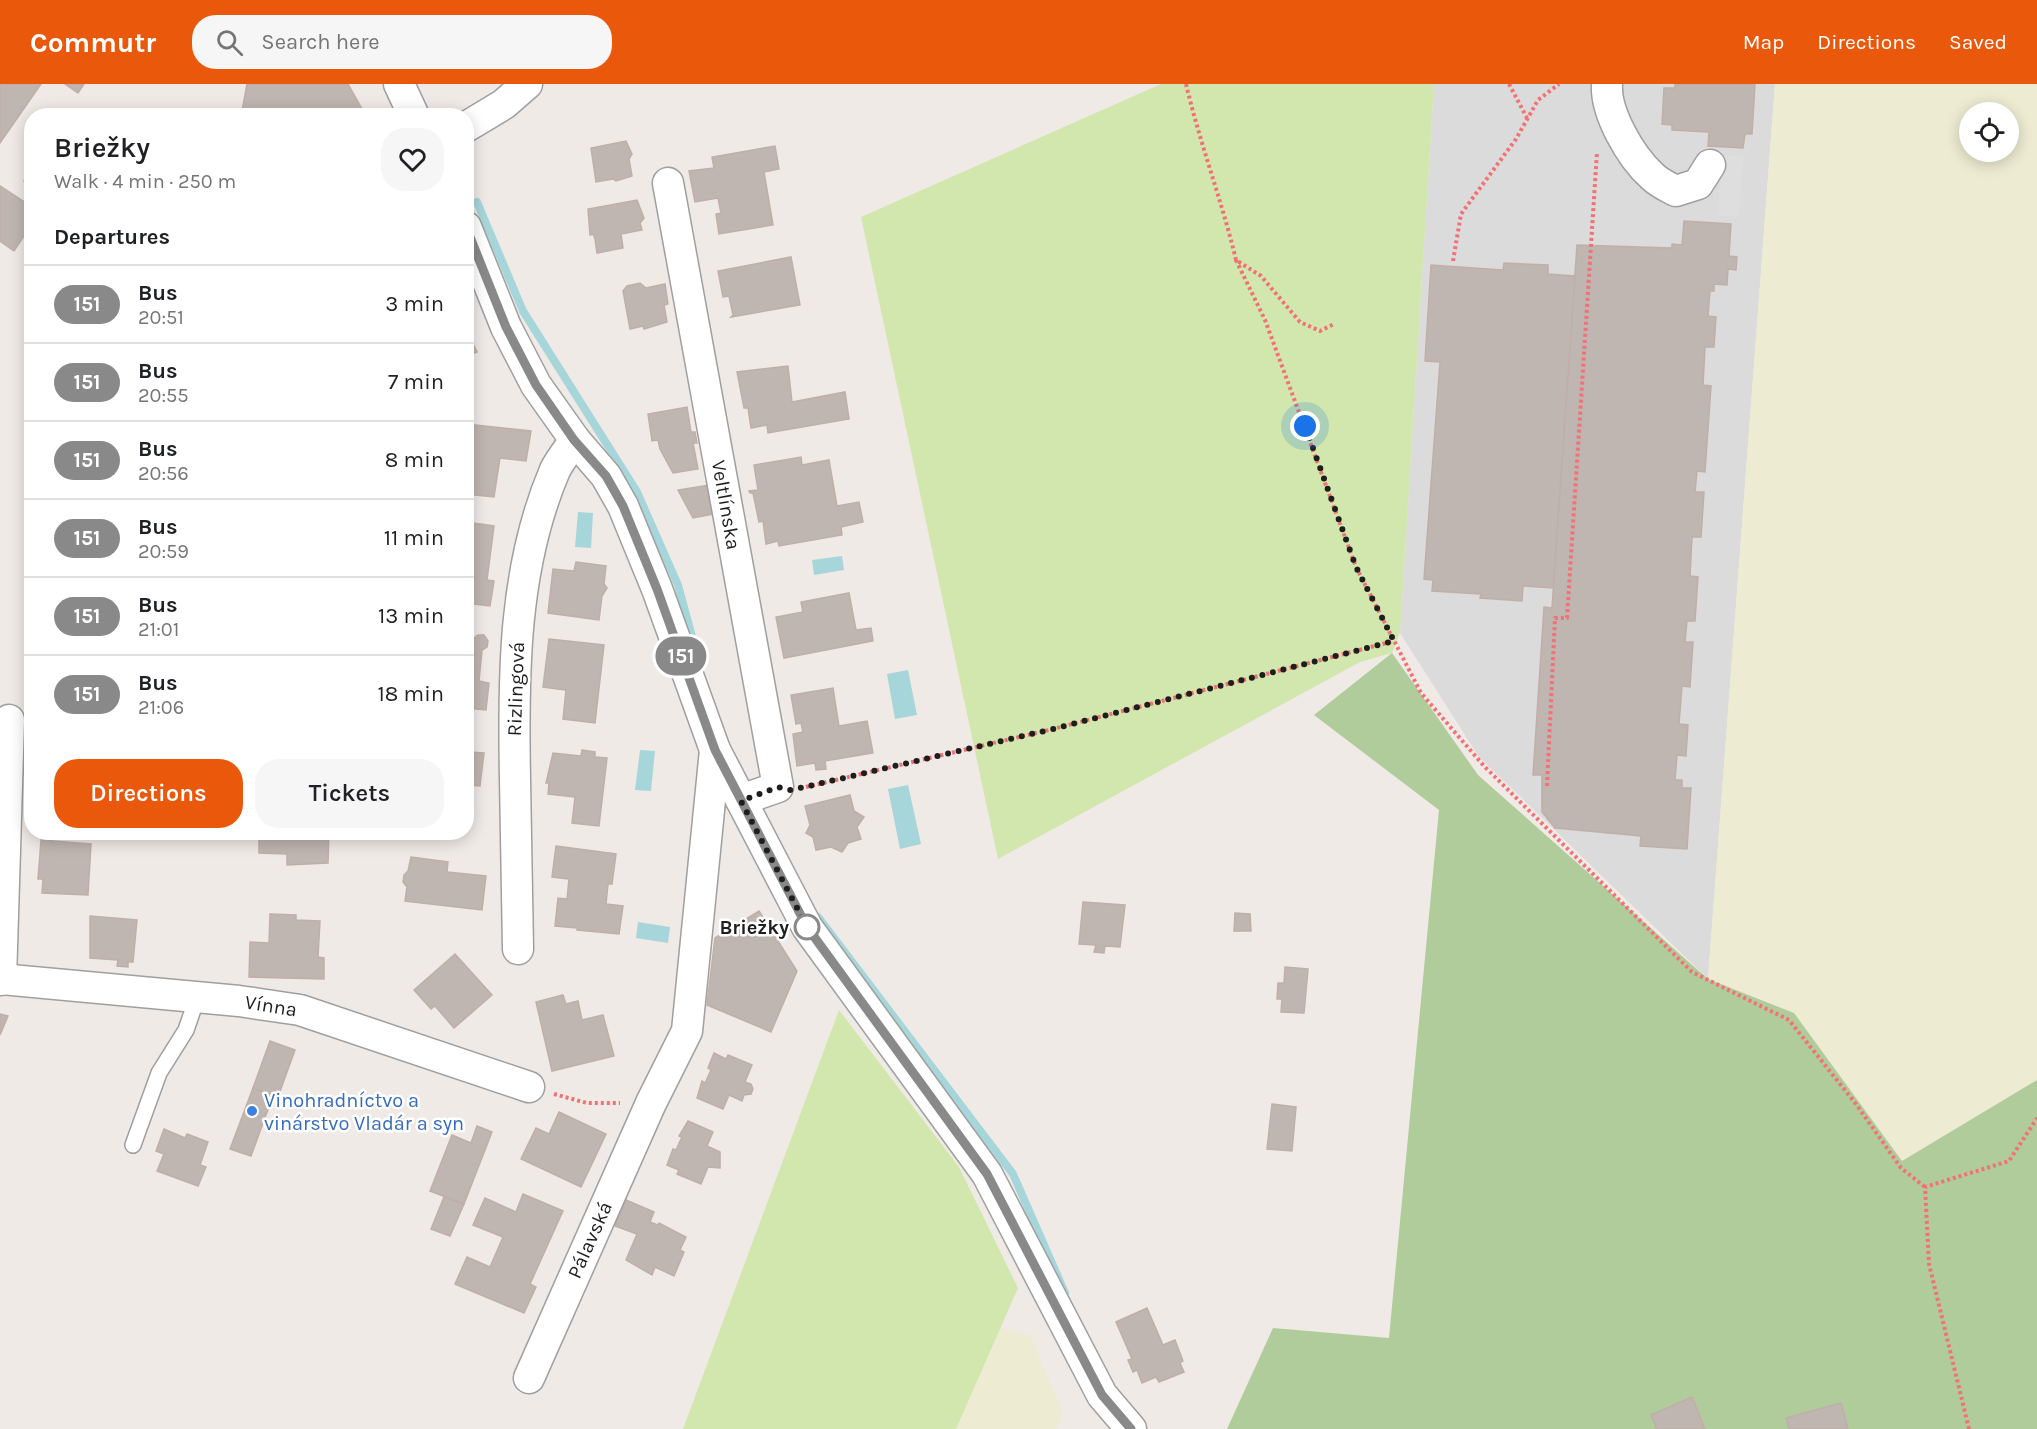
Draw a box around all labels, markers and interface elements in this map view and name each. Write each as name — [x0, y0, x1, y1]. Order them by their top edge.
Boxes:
search box — [192, 15, 612, 69]
text: Commutr — [30, 26, 156, 59]
icon: search — [213, 26, 246, 59]
text: Search here — [261, 29, 380, 55]
text: Map — [1743, 30, 1784, 54]
text: Directions — [1817, 30, 1916, 54]
text: Saved — [1949, 30, 2007, 54]
map controls — [1959, 102, 2019, 162]
button: locate — [1959, 102, 2019, 162]
button: heart — [381, 128, 444, 191]
text: Briežky — [54, 131, 150, 164]
text: Walk · 4 min · 250 m — [54, 170, 236, 193]
text: Departures — [54, 224, 170, 250]
text: Bus — [138, 280, 178, 306]
text: 3 min — [385, 291, 444, 317]
text: 151 — [73, 292, 101, 316]
text: 20:51 — [138, 306, 184, 329]
text: Bus — [138, 358, 178, 384]
text: 7 min — [388, 369, 444, 395]
text: 151 — [73, 370, 101, 394]
text: 20:55 — [138, 384, 189, 407]
your location — [1290, 411, 1320, 441]
text: Bus — [138, 436, 178, 462]
text: 8 min — [385, 447, 444, 473]
text: 151 — [73, 448, 101, 472]
street label: Veltlínska — [707, 458, 745, 552]
text: 20:56 — [138, 462, 189, 485]
text: Bus — [138, 514, 178, 540]
text: 11 min — [384, 525, 444, 551]
text: 151 — [73, 526, 101, 550]
text: 20:59 — [138, 540, 189, 563]
text: Bus — [138, 592, 178, 618]
text: 13 min — [378, 603, 444, 629]
text: 151 — [73, 604, 101, 628]
text: 21:01 — [138, 618, 179, 641]
line badge: 151 — [646, 636, 716, 676]
street label: Rizlingová — [503, 641, 529, 737]
text: 151 — [667, 644, 695, 668]
text: Bus — [138, 670, 178, 696]
text: 18 min — [378, 681, 444, 707]
text: 151 — [73, 682, 101, 706]
text: 21:06 — [138, 696, 184, 719]
button: Directions — [54, 759, 243, 828]
button: Tickets — [255, 759, 444, 828]
marker: Briežky — [794, 914, 820, 940]
place label: Briežky — [719, 916, 789, 939]
street label: Vínna — [243, 991, 299, 1021]
place label: Vinohradníctvo a vinárstvo Vladár a syn — [264, 1089, 464, 1135]
marker: Vinohradníctvo a vinárstvo Vladár a syn — [245, 1104, 259, 1118]
street label: Pálavská — [563, 1198, 617, 1282]

